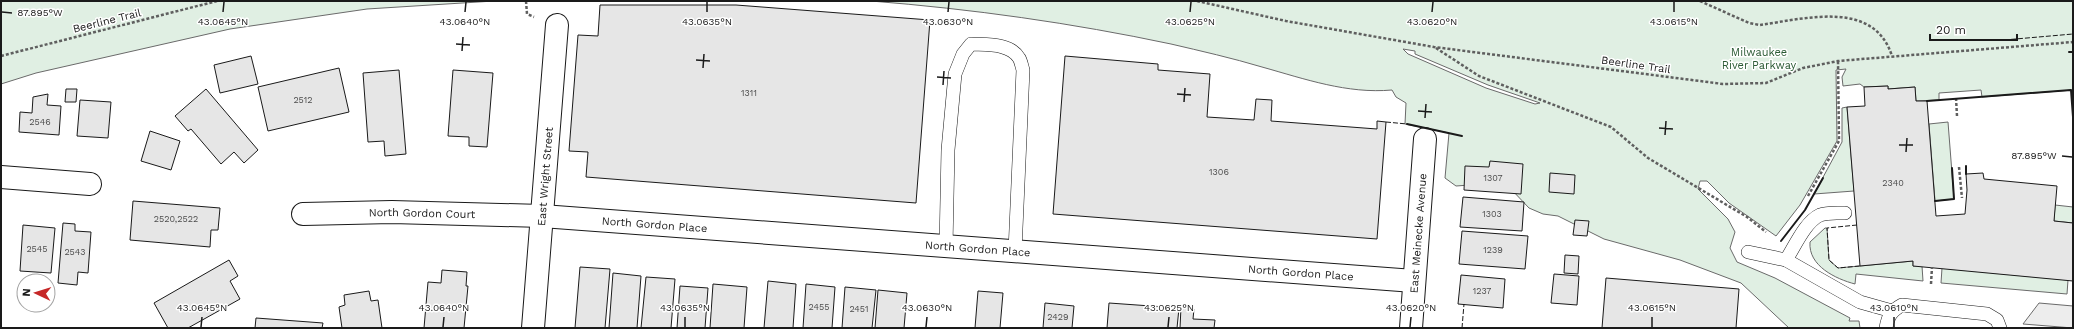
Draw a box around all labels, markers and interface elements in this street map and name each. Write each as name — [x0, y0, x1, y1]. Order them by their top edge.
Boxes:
street label: Beerline Trail — [71, 6, 143, 36]
text: 87.895°W — [17, 7, 63, 18]
text: 43.0645°N — [198, 16, 248, 27]
text: 43.0640°N — [440, 16, 490, 27]
text: 43.0635°N — [682, 16, 732, 27]
text: 43.0630°N — [923, 16, 973, 27]
text: 43.0625°N — [1165, 16, 1215, 27]
text: 43.0620°N — [1407, 16, 1457, 27]
text: 43.0615°N — [1650, 16, 1698, 27]
scale bar — [1930, 16, 2017, 42]
text: 20 m — [1936, 23, 1966, 37]
park label: Milwaukee River Parkway — [1722, 46, 1797, 72]
street label: Beerline Trail — [1600, 54, 1672, 76]
house number: 1311 — [741, 88, 757, 98]
house number: 2512 — [293, 95, 313, 105]
house number: 2546 — [29, 117, 51, 127]
street label: East Wright Street — [535, 126, 555, 226]
text: 87.895°W — [2011, 150, 2057, 161]
house number: 1306 — [1209, 167, 1229, 177]
street label: East Meinecke Avenue — [1407, 173, 1429, 294]
house number: 1307 — [1483, 173, 1503, 183]
house number: 2340 — [1882, 178, 1904, 188]
street label: North Gordon Court — [368, 205, 476, 221]
house number: 1303 — [1482, 209, 1502, 219]
house number: 2520,2522 — [154, 214, 198, 224]
street label: North Gordon Place — [601, 214, 708, 235]
street label: North Gordon Place — [924, 238, 1031, 259]
house number: 2545 — [26, 244, 48, 254]
house number: 1239 — [1483, 245, 1503, 255]
house number: 2543 — [64, 247, 86, 257]
street label: North Gordon Place — [1248, 262, 1354, 283]
north arrow — [16, 273, 56, 313]
house number: 1237 — [1473, 286, 1491, 296]
text: N — [20, 288, 33, 297]
text: 43.0645°N — [177, 302, 227, 313]
text: 43.0640°N — [419, 302, 469, 313]
text: 43.0635°N — [660, 302, 710, 313]
house number: 2455 — [809, 302, 829, 312]
text: 43.0630°N — [902, 302, 952, 313]
text: 43.0625°N — [1144, 302, 1194, 313]
text: 43.0620°N — [1386, 302, 1436, 313]
text: 43.0615°N — [1628, 302, 1676, 313]
text: 43.0610°N — [1870, 302, 1918, 313]
house number: 2451 — [849, 304, 869, 314]
house number: 2429 — [1047, 312, 1069, 322]

